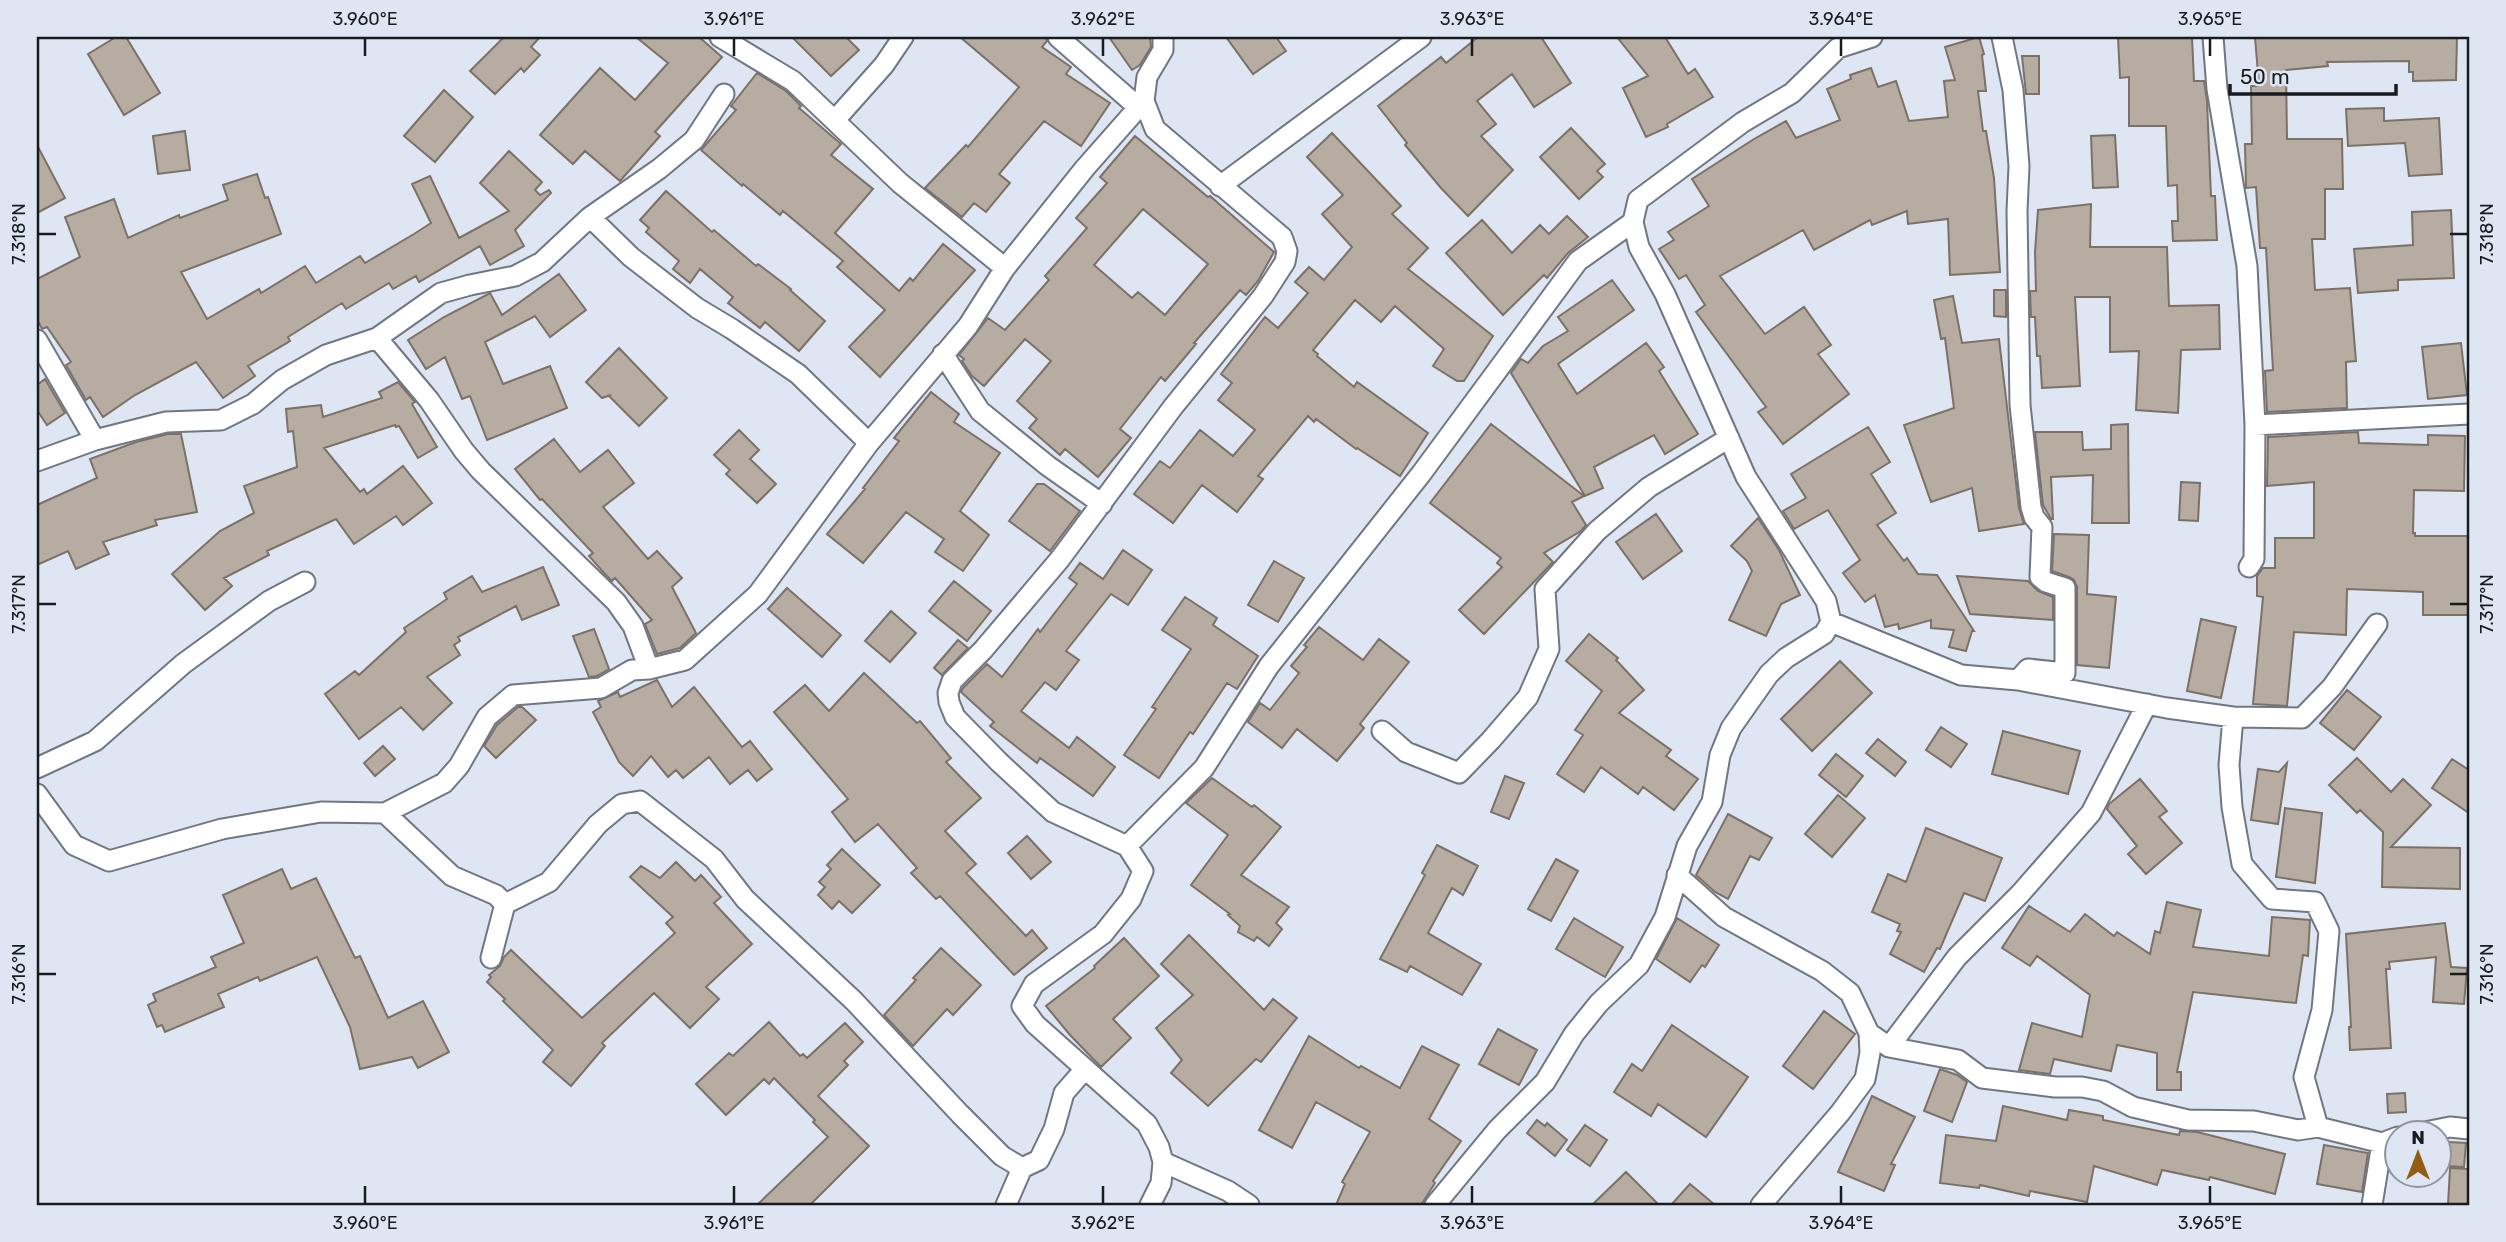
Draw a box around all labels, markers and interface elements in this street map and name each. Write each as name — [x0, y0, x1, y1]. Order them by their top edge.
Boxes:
text: 3.960°E — [332, 8, 398, 30]
text: 3.961°E — [703, 8, 765, 30]
text: 3.962°E — [1071, 8, 1135, 30]
text: 3.963°E — [1440, 8, 1504, 30]
text: 3.964°E — [1809, 8, 1873, 30]
text: 3.965°E — [2178, 8, 2242, 30]
scale bar — [2230, 52, 2396, 96]
text: 50 m — [2240, 64, 2290, 89]
text: 7.318°N — [8, 203, 30, 265]
text: 7.318°N — [2476, 203, 2498, 265]
text: 7.317°N — [8, 574, 30, 634]
text: 7.317°N — [2476, 574, 2498, 634]
text: 7.316°N — [8, 943, 30, 1005]
text: 7.316°N — [2476, 943, 2498, 1005]
north arrow — [2384, 1120, 2454, 1190]
text: N — [2411, 1126, 2425, 1149]
text: 3.960°E — [332, 1212, 398, 1234]
text: 3.961°E — [703, 1212, 765, 1234]
text: 3.962°E — [1071, 1212, 1135, 1234]
text: 3.963°E — [1440, 1212, 1504, 1234]
text: 3.964°E — [1809, 1212, 1873, 1234]
text: 3.965°E — [2178, 1212, 2242, 1234]

